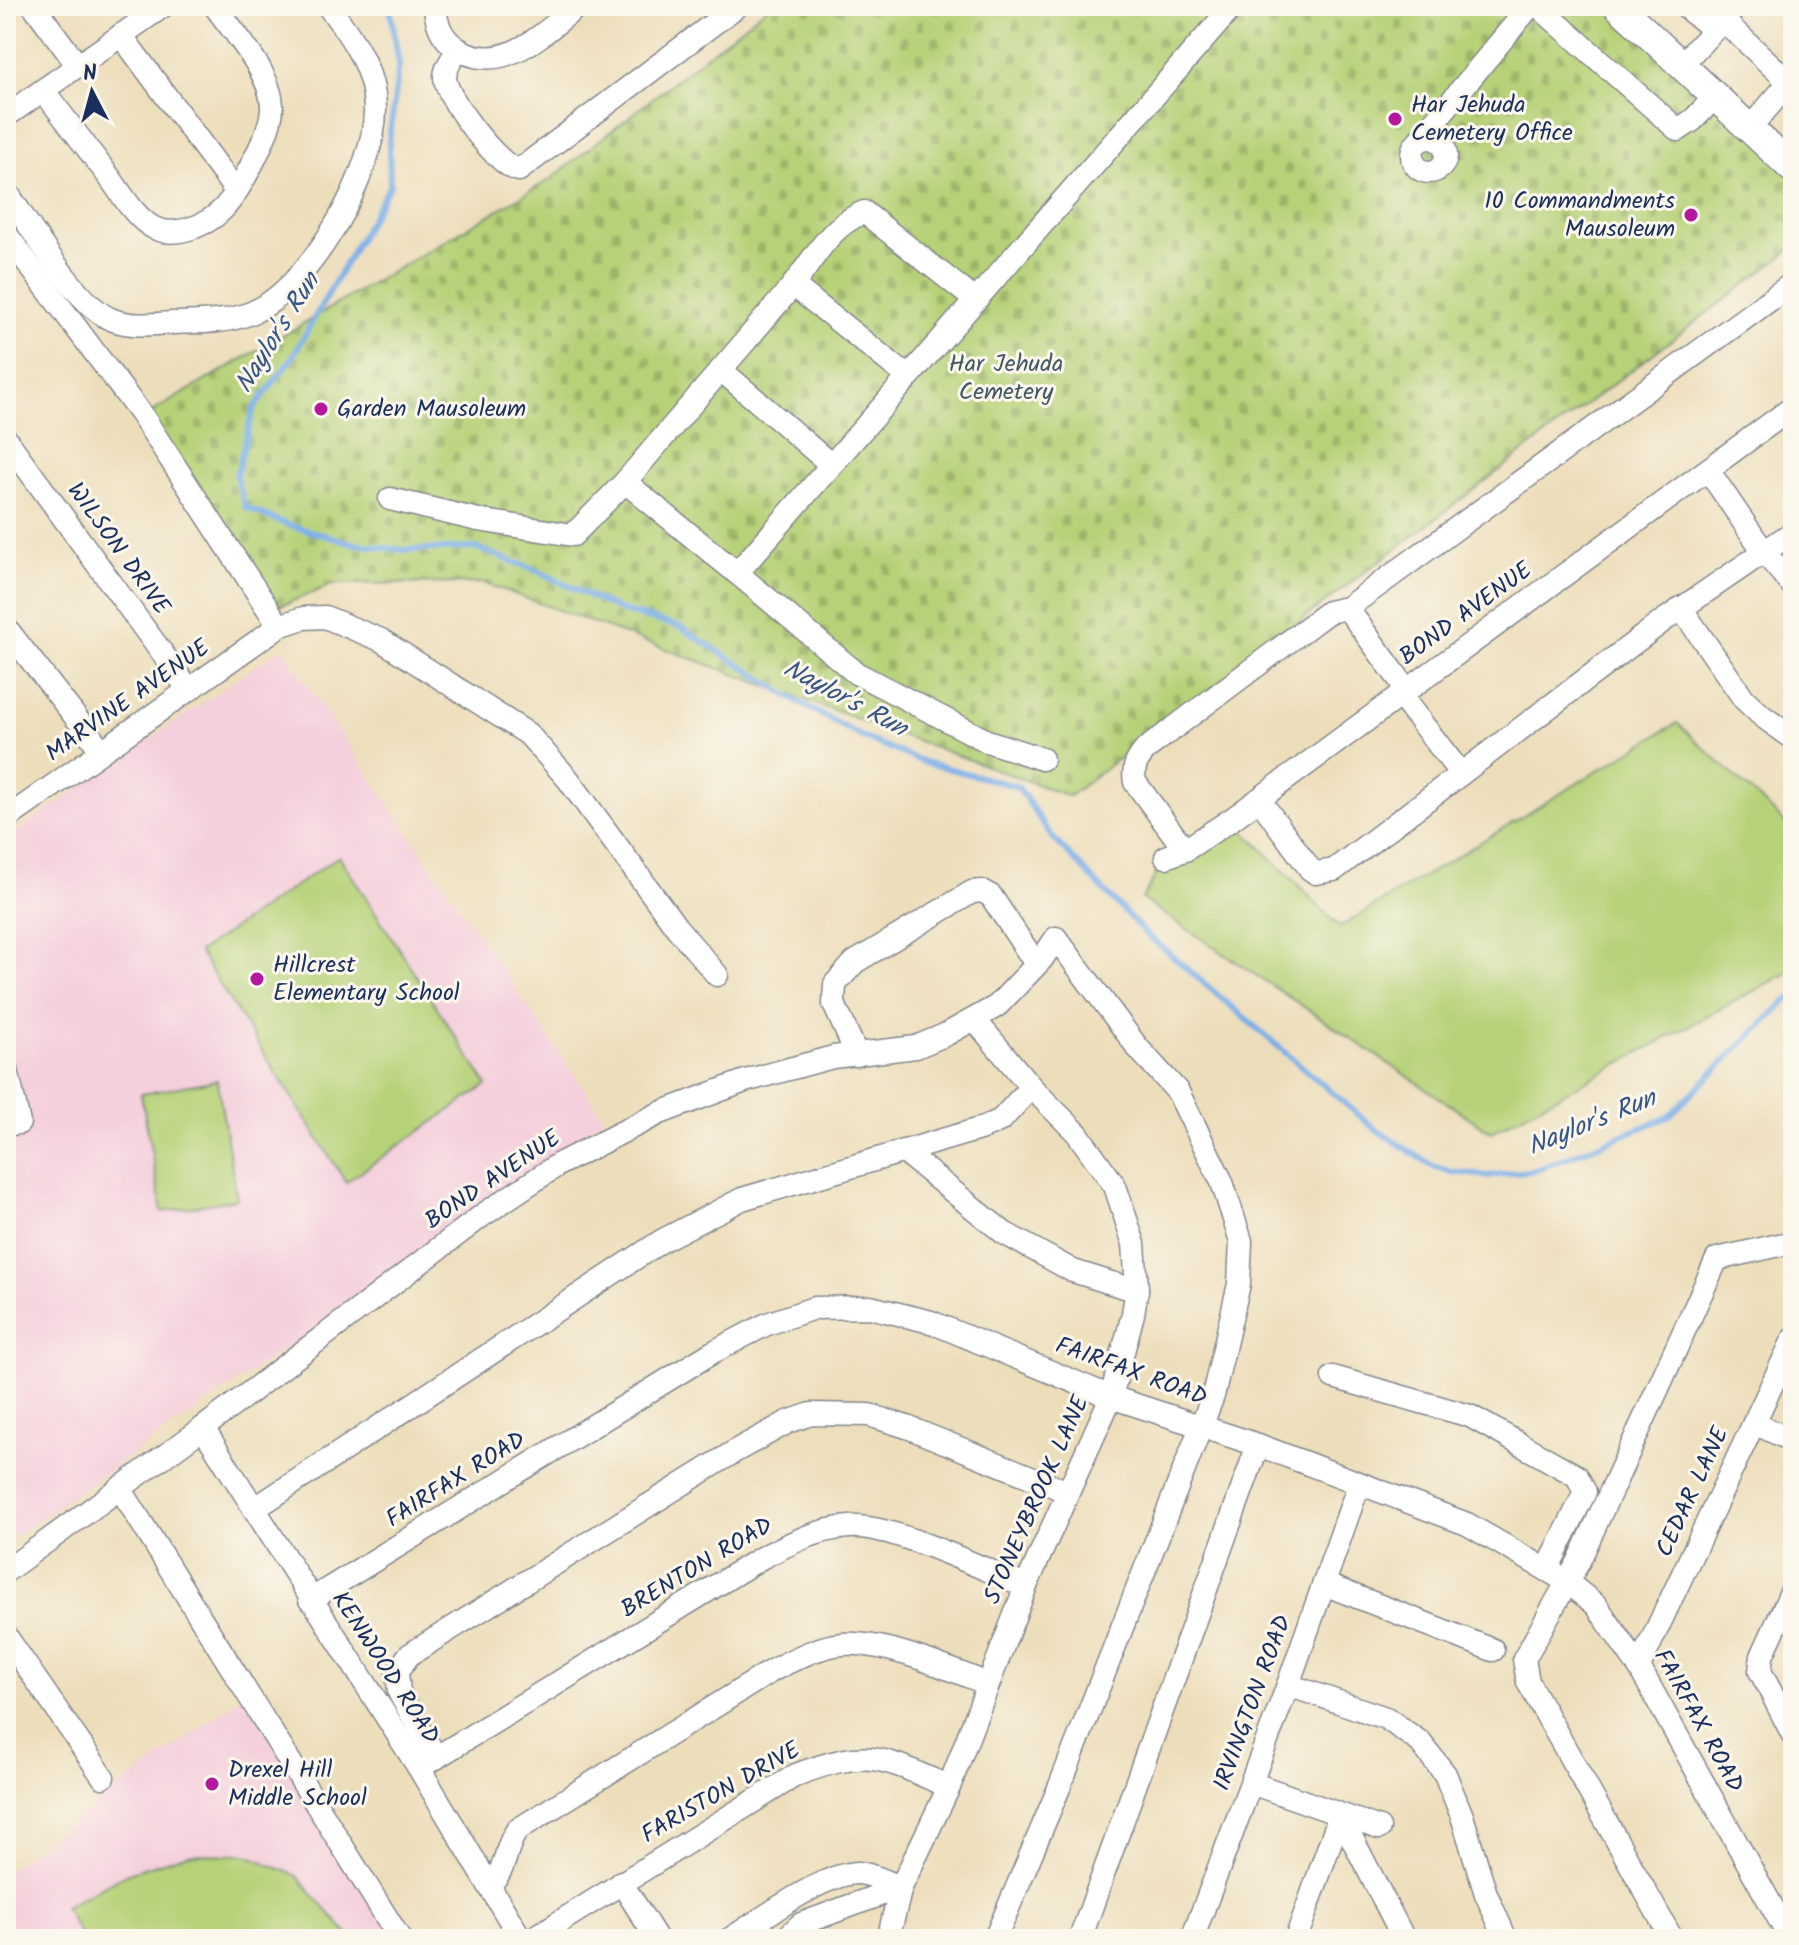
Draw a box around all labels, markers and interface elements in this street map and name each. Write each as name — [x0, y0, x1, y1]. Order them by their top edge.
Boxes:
north arrow — [52, 52, 132, 132]
text: N — [81, 56, 99, 93]
place label: Har Jehuda Cemetery Office — [1411, 86, 1573, 153]
marker: Har Jehuda Cemetery Office — [1386, 110, 1404, 128]
place label: 10 Commandments Mausoleum — [1484, 182, 1675, 249]
marker: 10 Commandments Mausoleum — [1682, 206, 1700, 224]
water label: Naylor's Run — [224, 263, 333, 402]
park label: Har Jehuda Cemetery — [949, 345, 1063, 412]
place label: Garden Mausoleum — [337, 390, 526, 429]
marker: Garden Mausoleum — [312, 400, 330, 418]
street label: WILSON DRIVE — [56, 474, 180, 624]
street label: BOND AVENUE — [1391, 551, 1542, 676]
street label: MARVINE AVENUE — [37, 629, 219, 773]
water label: Naylor's Run — [775, 649, 917, 750]
place label: Hillcrest Elementary School — [273, 946, 460, 1013]
marker: Hillcrest Elementary School — [248, 970, 266, 988]
water label: Naylor's Run — [1521, 1077, 1665, 1168]
street label: BOND AVENUE — [417, 1119, 570, 1240]
street label: FAIRFAX ROAD — [1050, 1326, 1212, 1418]
street label: STONEYBROOK LANE — [973, 1388, 1101, 1611]
street label: CEDAR LANE — [1646, 1419, 1741, 1564]
street label: FAIRFAX ROAD — [378, 1421, 534, 1539]
street label: BRENTON ROAD — [613, 1507, 781, 1629]
street label: KENWOOD ROAD — [321, 1583, 449, 1753]
street label: IRVINGTON ROAD — [1203, 1609, 1303, 1797]
street label: FAIRFAX ROAD — [1642, 1642, 1754, 1800]
street label: FARISTON DRIVE — [634, 1731, 809, 1855]
place label: Drexel Hill Middle School — [228, 1751, 367, 1818]
marker: Drexel Hill Middle School — [203, 1775, 221, 1793]

